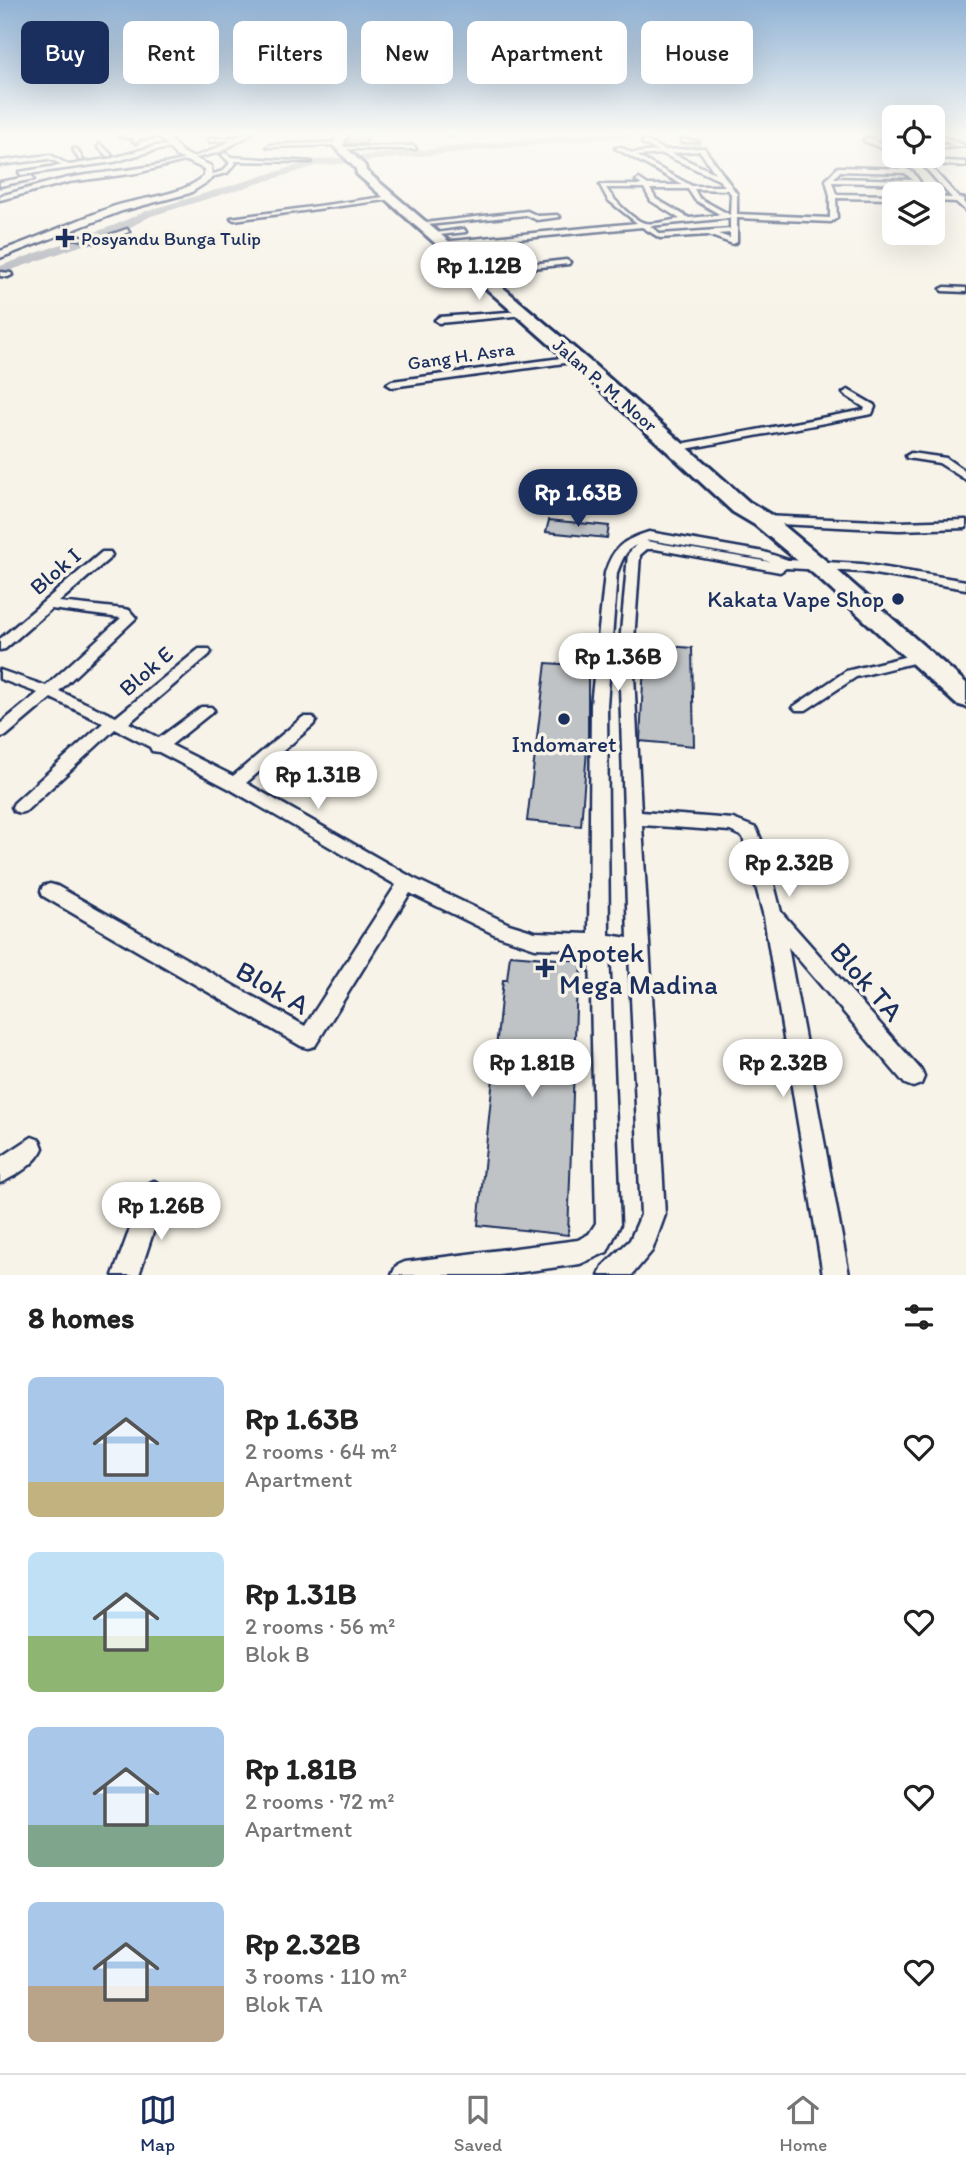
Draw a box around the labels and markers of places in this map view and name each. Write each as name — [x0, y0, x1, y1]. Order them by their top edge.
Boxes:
place label: Posyandu Bunga Tulip — [81, 227, 261, 250]
marker: Posyandu Bunga Tulip — [55, 228, 75, 248]
pin: Rp 1.12B — [407, 243, 551, 302]
pin: Rp 1.63B — [506, 470, 650, 529]
place label: Kakata Vape Shop — [707, 585, 884, 613]
marker: Kakata Vape Shop — [890, 591, 906, 607]
pin: Rp 1.36B — [546, 634, 690, 693]
marker: Indomaret — [556, 711, 572, 727]
place label: Indomaret — [511, 730, 617, 758]
pin: Rp 1.31B — [246, 752, 390, 811]
pin: Rp 2.32B — [717, 839, 861, 899]
place label: Apotek Mega Madina — [559, 935, 718, 1001]
marker: Apotek Mega Madina — [537, 960, 553, 976]
pin: Rp 1.81B — [460, 1040, 604, 1099]
pin: Rp 2.32B — [711, 1040, 855, 1099]
pin: Rp 1.26B — [89, 1182, 233, 1242]

